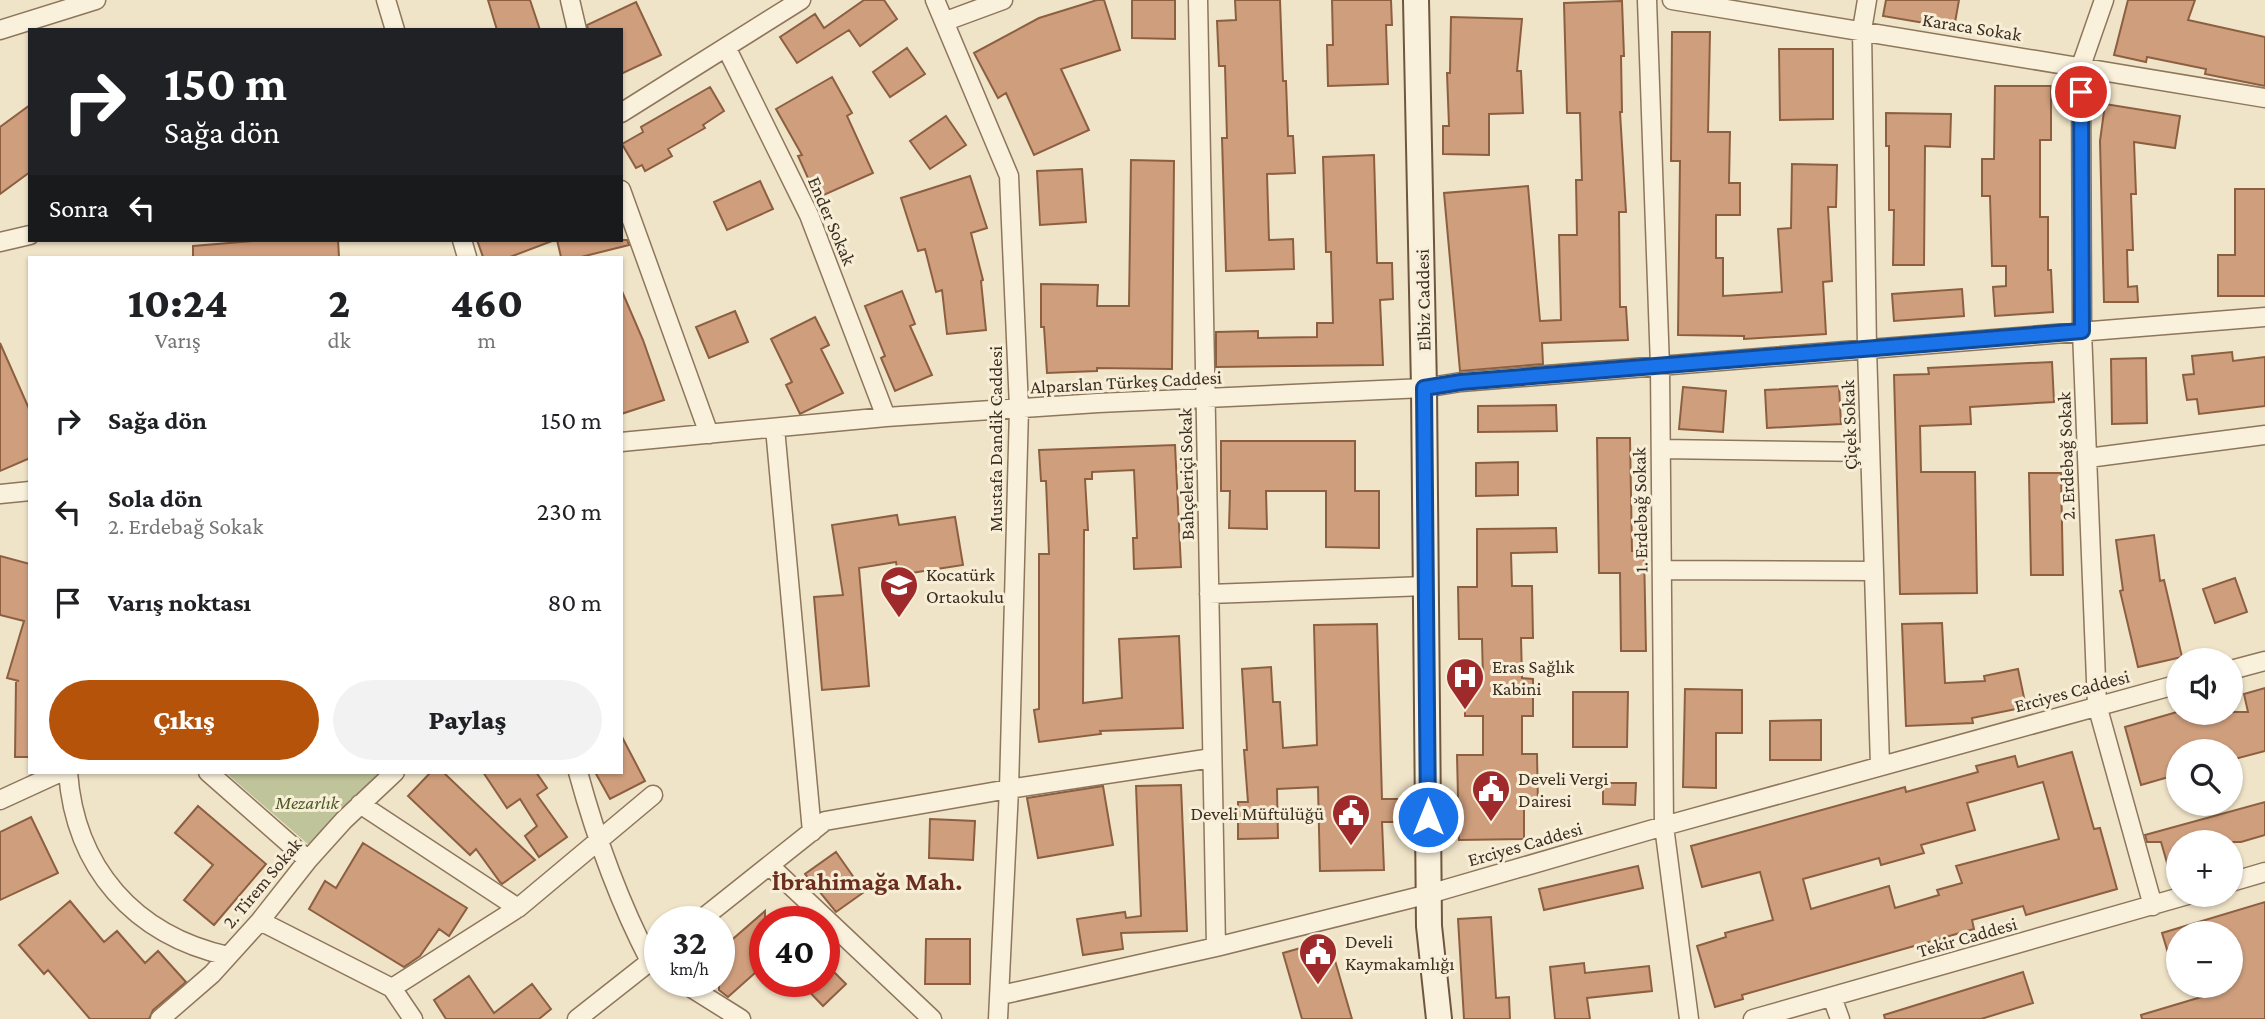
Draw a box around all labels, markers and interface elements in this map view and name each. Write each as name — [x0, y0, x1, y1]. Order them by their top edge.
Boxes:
street label: Karaca Sokak — [1921, 9, 2024, 45]
icon: right — [49, 56, 140, 147]
text: 150 m — [164, 56, 287, 111]
pin — [2051, 62, 2111, 122]
icon: arrive — [2062, 73, 2100, 111]
text: Sağa dön — [164, 114, 280, 150]
street label: Ender Sokak — [804, 173, 860, 269]
icon: left — [123, 189, 161, 227]
text: Sonra — [49, 194, 109, 223]
street label: Elbiz Caddesi — [1412, 249, 1434, 351]
text: 10:24 — [128, 279, 228, 326]
text: 2 — [328, 279, 350, 326]
text: 460 — [450, 279, 523, 326]
text: Varış — [155, 327, 201, 353]
text: dk — [328, 327, 351, 353]
text: m — [478, 327, 496, 353]
street label: Mustafa Dandik Caddesi — [985, 346, 1006, 532]
street label: Alparslan Türkeş Caddesi — [1030, 366, 1223, 398]
street label: Çiçek Sokak — [1837, 379, 1861, 470]
street label: 2. Erdebağ Sokak — [2053, 391, 2079, 520]
icon: right — [49, 402, 87, 440]
text: Sağa dön — [108, 406, 207, 435]
text: 150 m — [541, 406, 602, 435]
street label: Bahçeleriçi Sokak — [1174, 407, 1198, 540]
street label: 1. Erdebağ Sokak — [1628, 446, 1652, 573]
text: Sola dön — [108, 484, 202, 513]
icon: left — [49, 493, 87, 531]
text: 230 m — [537, 497, 602, 526]
text: 2. Erdebağ Sokak — [108, 513, 263, 539]
school or university icon: Kocatürk Ortaokulu — [878, 564, 920, 619]
place label: Kocatürk Ortaokulu — [926, 564, 1004, 607]
icon: arrive — [49, 584, 87, 622]
text: Varış noktası — [108, 588, 251, 617]
text: 80 m — [548, 588, 602, 617]
map controls — [2166, 648, 2243, 998]
button: sound — [2166, 648, 2243, 725]
hospital icon: Eras Sağlık Kabini — [1444, 656, 1486, 711]
place label: Eras Sağlık Kabini — [1492, 656, 1575, 699]
street label: Erciyes Caddesi — [2012, 666, 2132, 716]
button: Çıkış — [49, 680, 319, 760]
button: Paylaş — [333, 680, 602, 760]
button: search — [2166, 739, 2243, 816]
public building icon: Develi Vergi Dairesi — [1470, 768, 1512, 823]
place label: Develi Vergi Dairesi — [1518, 768, 1608, 811]
position arrow — [1391, 780, 1465, 854]
park label: Mezarlık — [274, 792, 340, 813]
public building icon: Develi Müftülüğü — [1330, 792, 1372, 847]
place label: Develi Müftülüğü — [1190, 803, 1324, 824]
street label: Erciyes Caddesi — [1465, 818, 1585, 870]
button: + — [2166, 830, 2243, 907]
street label: 2. Tirem Sokak — [218, 833, 306, 932]
district label: İbrahimağa Mah. — [772, 867, 962, 896]
speed limit sign: 40 — [749, 906, 840, 997]
street label: Tekir Caddesi — [1915, 913, 2019, 961]
button: − — [2166, 921, 2243, 998]
text: 32 — [672, 923, 707, 962]
public building icon: Develi Kaymakamlığı — [1297, 931, 1339, 986]
place label: Develi Kaymakamlığı — [1345, 931, 1454, 974]
text: km/h — [670, 959, 709, 979]

